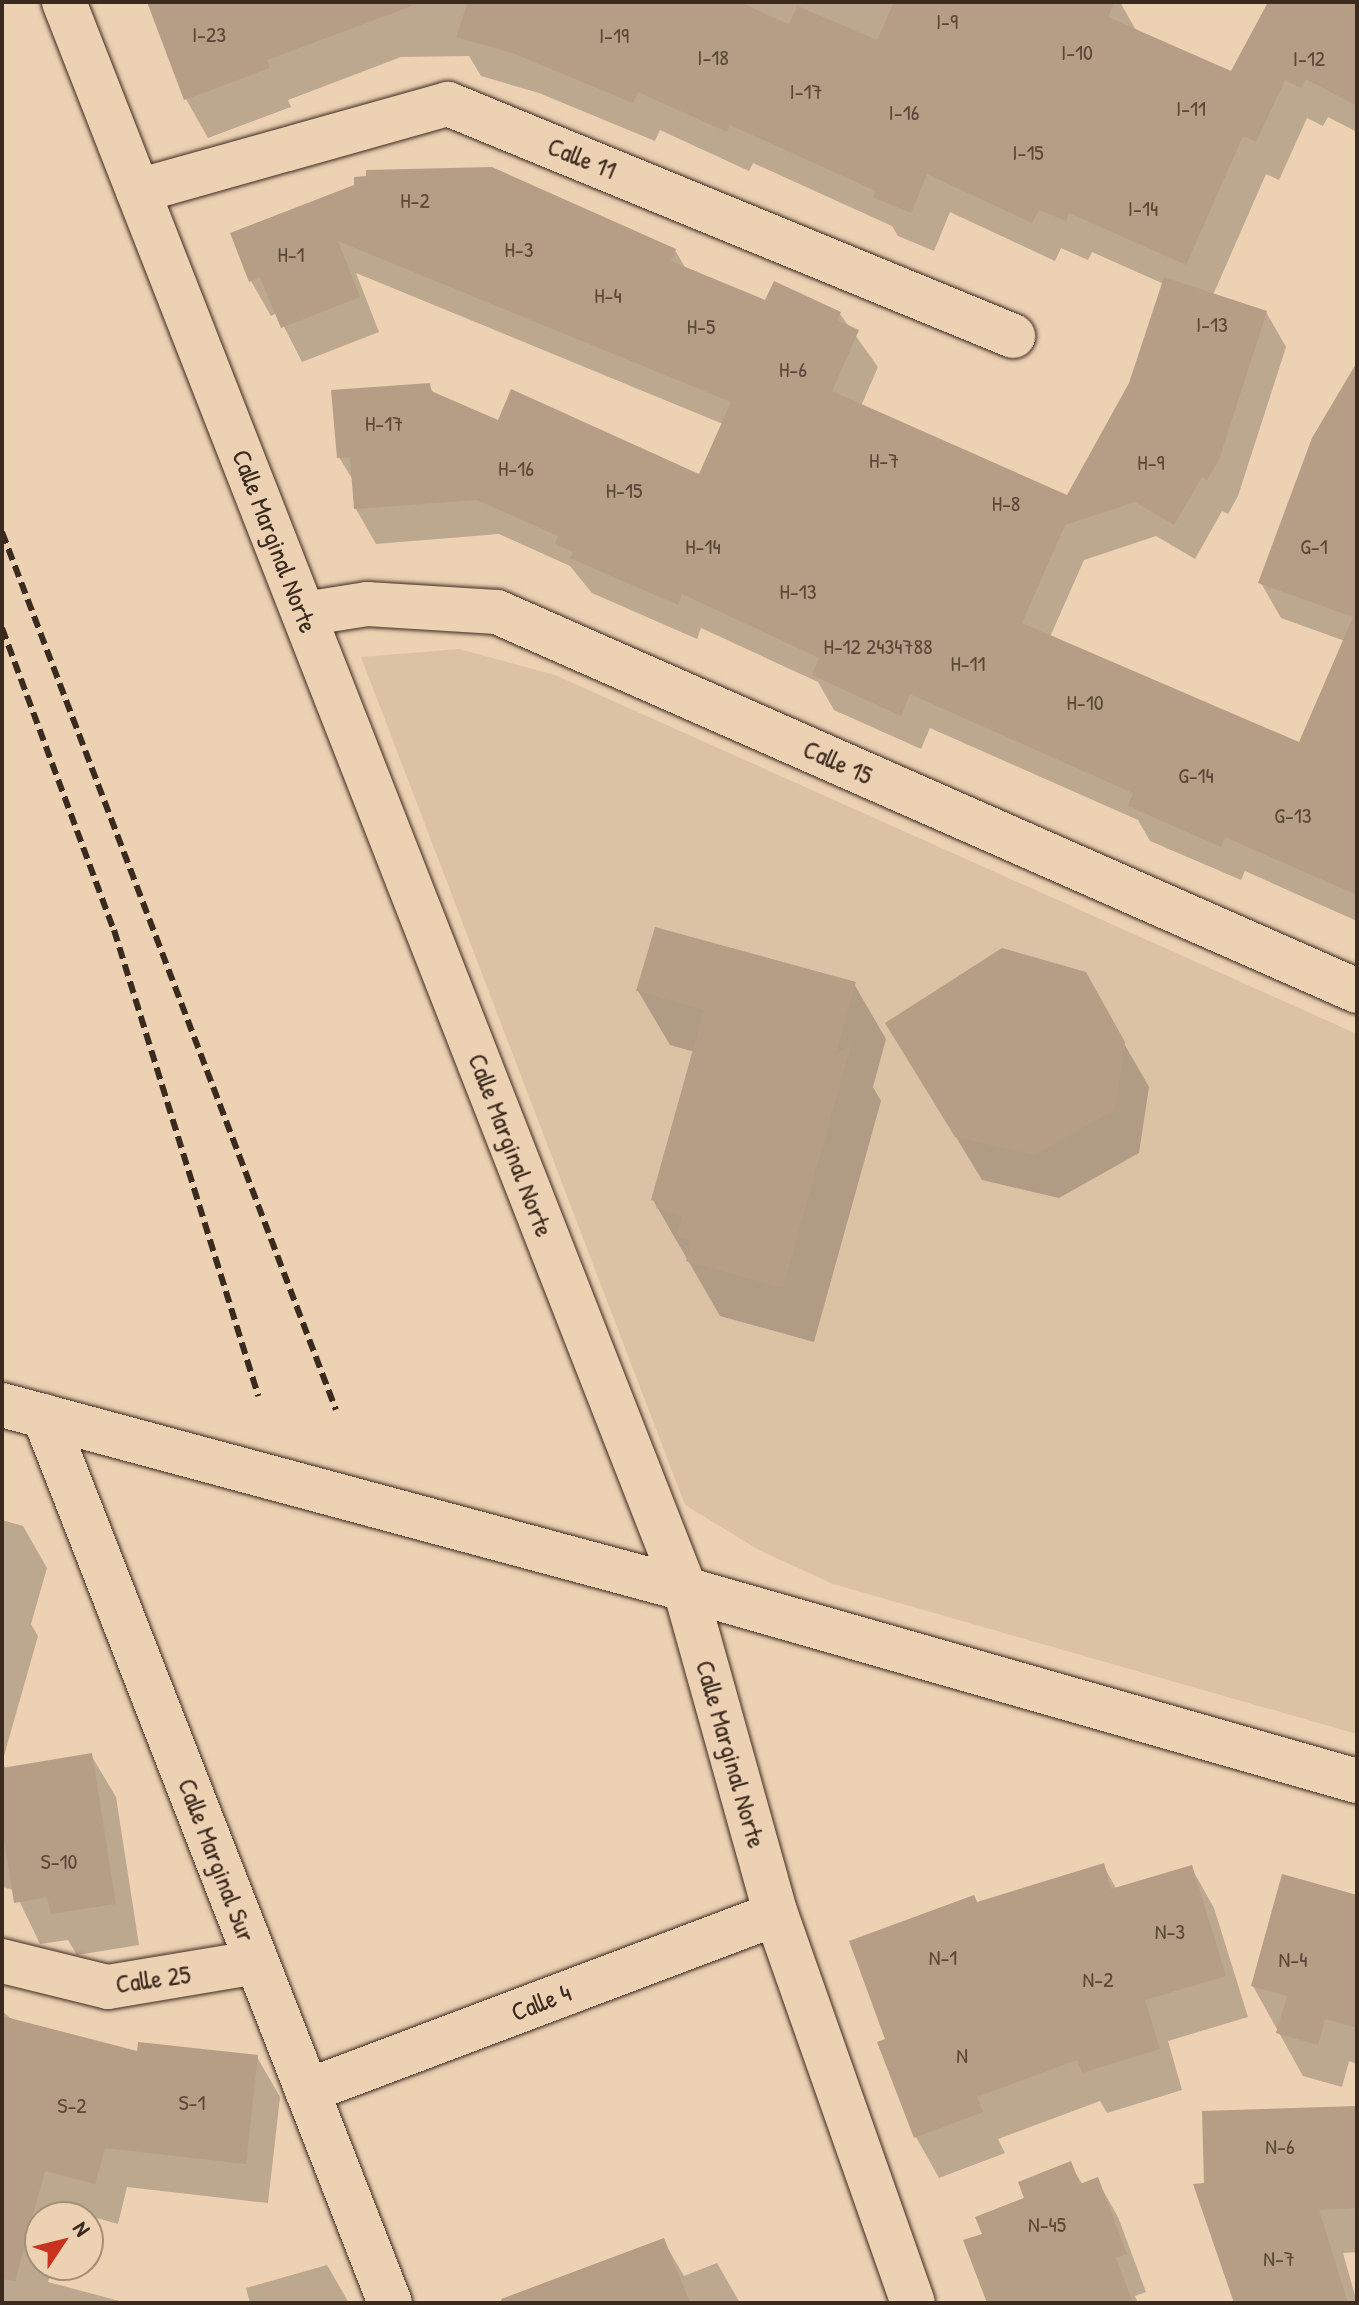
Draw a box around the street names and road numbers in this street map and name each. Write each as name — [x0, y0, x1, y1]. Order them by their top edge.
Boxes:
street label: Calle 11 — [543, 130, 621, 186]
street label: Calle Marginal Norte — [226, 445, 324, 637]
street label: Calle 15 — [799, 733, 877, 791]
street label: Calle Marginal Norte — [462, 1049, 560, 1241]
street label: Calle Marginal Norte — [689, 1657, 773, 1851]
street label: Calle Marginal Sur — [172, 1774, 262, 1946]
street label: Calle 25 — [114, 1958, 192, 2000]
street label: Calle 4 — [507, 1976, 575, 2028]

